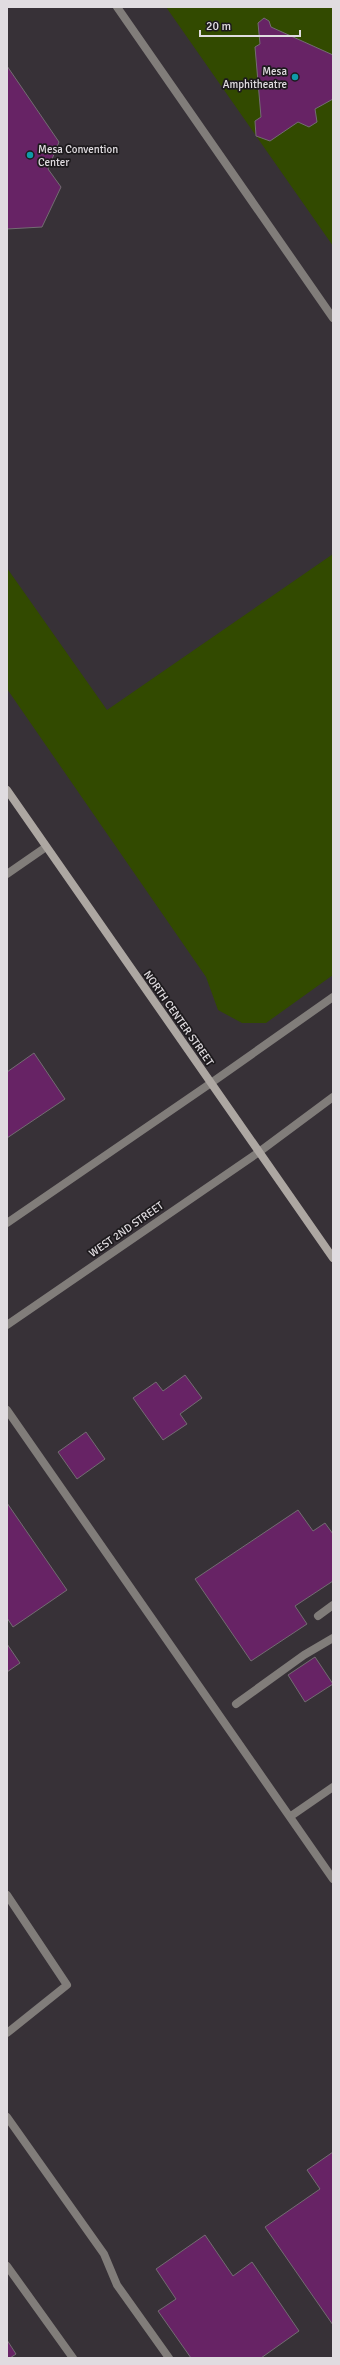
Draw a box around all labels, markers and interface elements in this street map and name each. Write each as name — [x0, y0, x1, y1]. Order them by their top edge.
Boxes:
scale bar — [200, 12, 300, 38]
text: 20 m — [206, 19, 231, 34]
place label: Mesa Amphitheatre — [223, 65, 287, 91]
marker: Mesa Amphitheatre — [290, 72, 300, 82]
place label: Mesa Convention Center — [38, 143, 118, 169]
marker: Mesa Convention Center — [25, 150, 35, 160]
street label: NORTH CENTER STREET — [141, 968, 217, 1069]
street label: WEST 2ND STREET — [87, 1199, 166, 1260]

